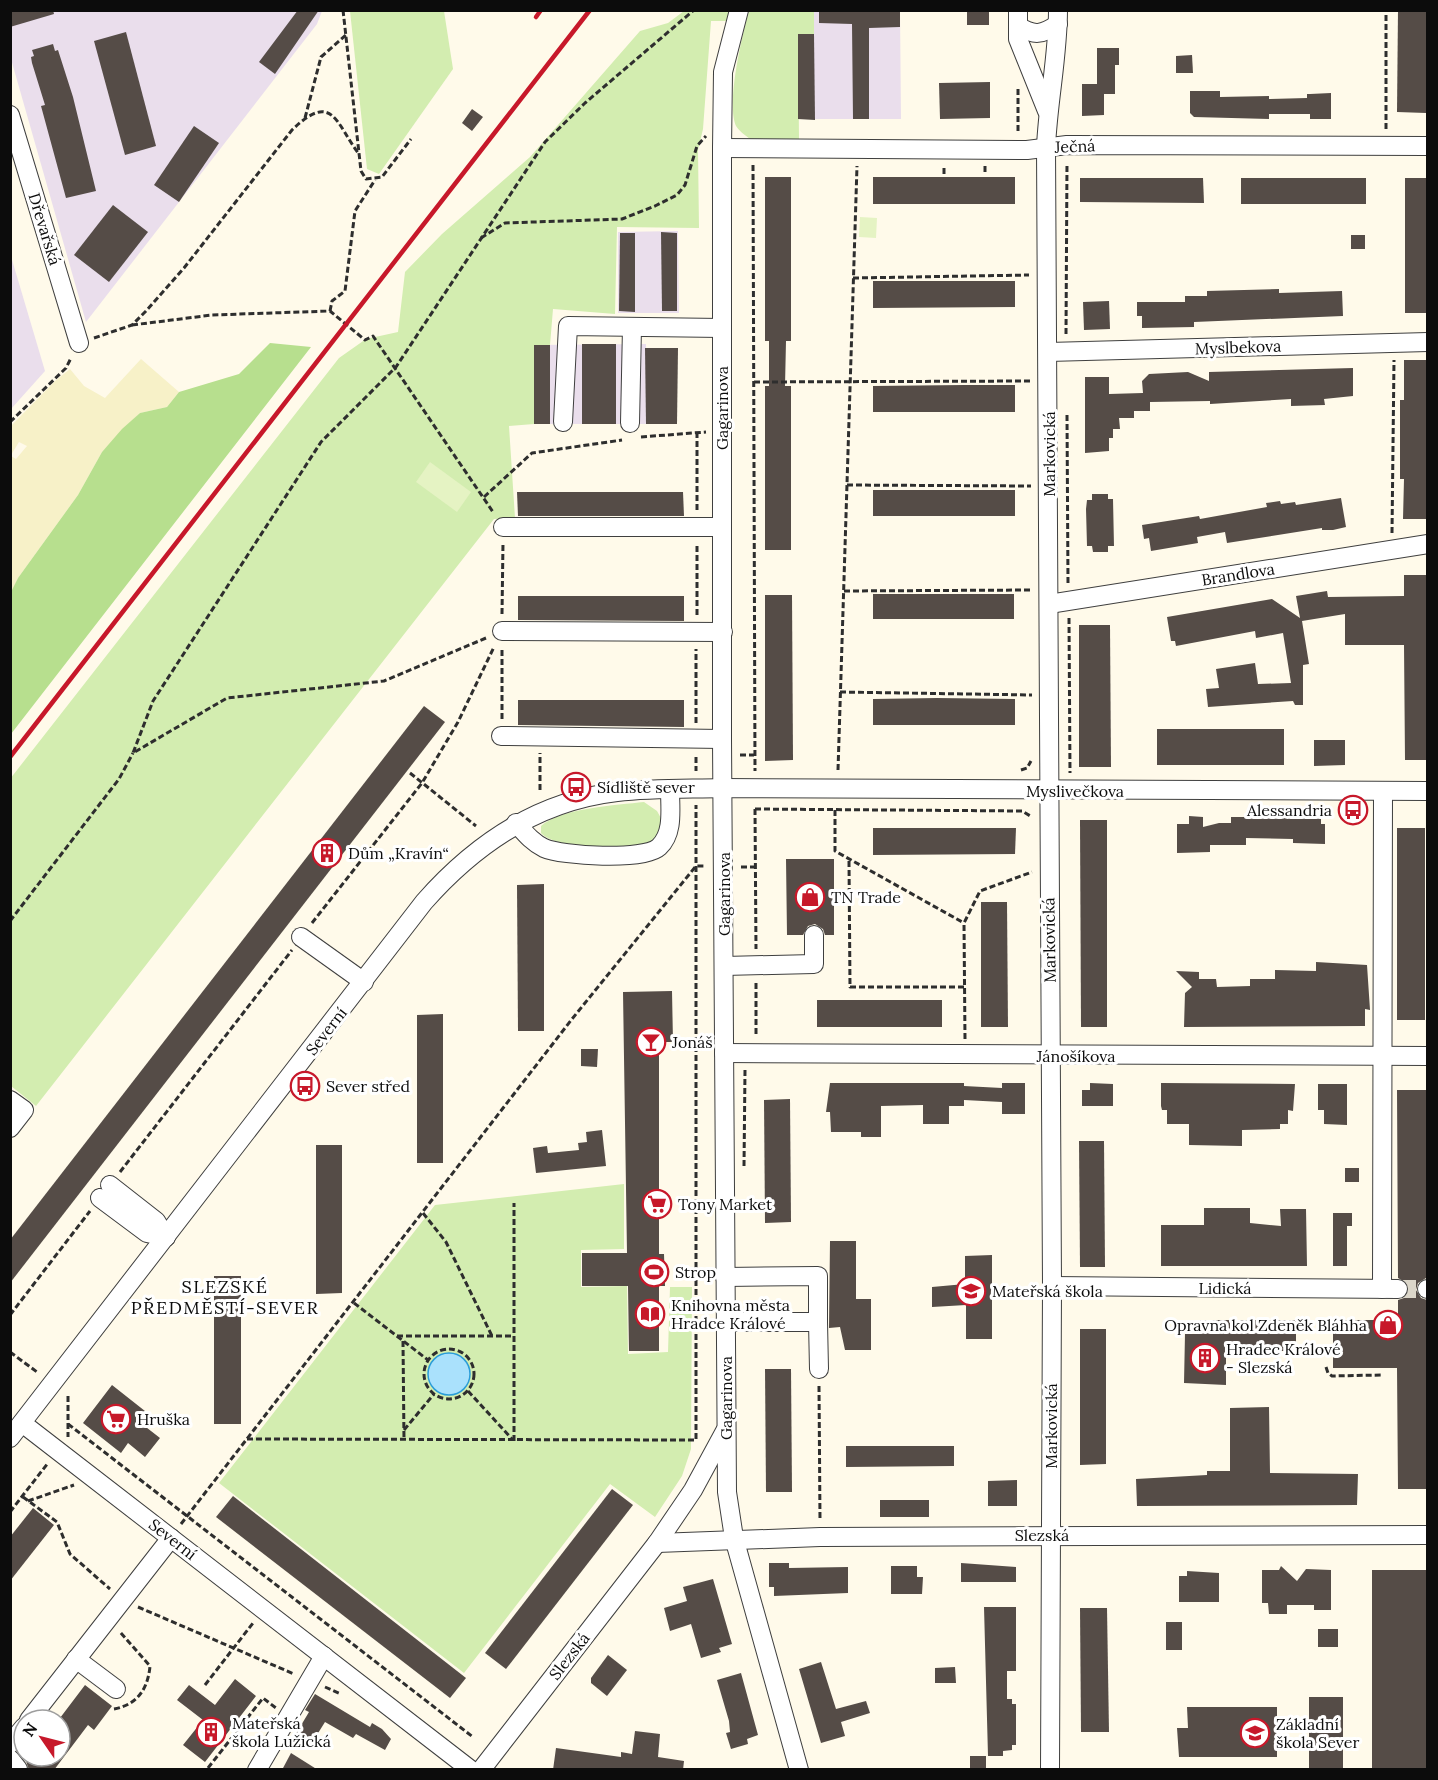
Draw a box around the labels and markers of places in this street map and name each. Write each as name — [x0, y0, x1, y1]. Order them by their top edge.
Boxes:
bus stop icon: Sídliště sever — [560, 771, 592, 803]
place label: Sídliště sever — [597, 777, 695, 797]
bus stop icon: Alessandria — [1337, 794, 1369, 826]
place label: Alessandria — [1246, 800, 1332, 820]
building icon: Dům „Kravín“ — [311, 837, 343, 869]
place label: Dům „Kravín“ — [348, 843, 449, 863]
shop icon: TN Trade — [794, 881, 826, 913]
place label: TN Trade — [831, 887, 901, 907]
bar icon: Jonáš — [635, 1026, 667, 1058]
place label: Jonáš — [671, 1032, 713, 1052]
bus stop icon: Sever střed — [289, 1070, 321, 1102]
place label: Sever střed — [326, 1076, 410, 1096]
supermarket icon: Tony Market — [641, 1188, 673, 1220]
place label: Tony Market — [678, 1194, 773, 1214]
sports icon: Strop — [638, 1256, 670, 1288]
place label: Strop — [675, 1262, 716, 1282]
school or university icon: Mateřská škola — [955, 1275, 987, 1307]
place label: Mateřská škola — [992, 1281, 1103, 1301]
place label: Knihovna města Hradce Králové — [671, 1295, 790, 1333]
library icon: Knihovna města Hradce Králové — [634, 1298, 666, 1330]
shop icon: Opravna kol Zdeněk Bláhha — [1372, 1309, 1404, 1341]
place label: Opravna kol Zdeněk Bláhha — [1164, 1315, 1367, 1335]
place label: Hradec Králové - Slezská — [1226, 1339, 1341, 1377]
building icon: Hradec Králové - Slezská — [1189, 1342, 1221, 1374]
supermarket icon: Hruška — [100, 1403, 132, 1435]
place label: Hruška — [137, 1409, 190, 1429]
place label: Mateřská škola Lužická — [232, 1713, 331, 1751]
place label: Základní škola Sever — [1276, 1714, 1359, 1752]
building icon: Mateřská škola Lužická — [195, 1716, 227, 1748]
school or university icon: Základní škola Sever — [1239, 1717, 1271, 1749]

